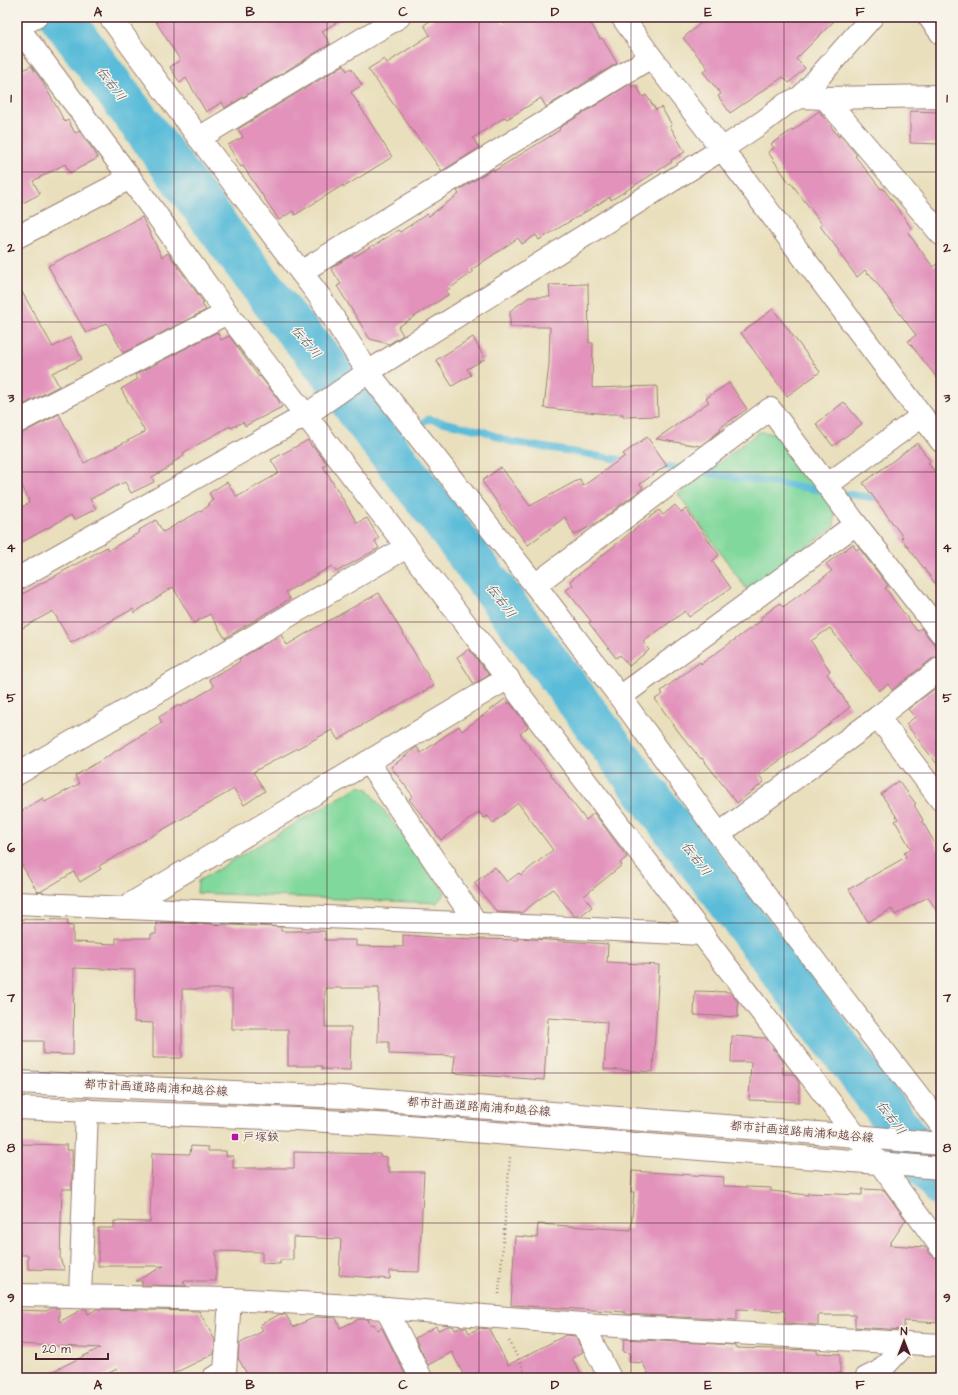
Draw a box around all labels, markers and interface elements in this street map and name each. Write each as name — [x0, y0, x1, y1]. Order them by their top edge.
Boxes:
text: A — [94, 3, 103, 21]
text: B — [245, 3, 255, 21]
text: C — [398, 3, 408, 21]
text: D — [551, 3, 560, 21]
text: E — [704, 3, 712, 21]
text: F — [855, 3, 865, 21]
water label: 伝右川 — [92, 63, 130, 105]
text: 1 — [10, 89, 12, 107]
text: 1 — [946, 89, 948, 107]
text: 2 — [6, 239, 15, 257]
text: 2 — [942, 239, 951, 257]
water label: 伝右川 — [287, 321, 325, 363]
text: 3 — [7, 389, 15, 407]
text: 3 — [943, 389, 951, 407]
text: 4 — [7, 539, 16, 557]
text: 4 — [943, 539, 952, 557]
water label: 伝右川 — [482, 580, 520, 622]
text: 5 — [6, 689, 16, 707]
text: 5 — [942, 689, 952, 707]
water label: 伝右川 — [677, 838, 715, 880]
text: 6 — [7, 839, 16, 857]
text: 6 — [943, 839, 952, 857]
text: 7 — [6, 989, 16, 1007]
text: 7 — [942, 989, 952, 1007]
street label: 都市計画道路南浦和越谷線 — [84, 1076, 228, 1100]
street label: 都市計画道路南浦和越谷線 — [407, 1093, 551, 1121]
water label: 伝右川 — [872, 1097, 910, 1139]
street label: 都市計画道路南浦和越谷線 — [730, 1117, 874, 1147]
place label: 戸塚鋏 — [243, 1129, 279, 1146]
marker: 戸塚鋏 — [230, 1132, 240, 1142]
text: 8 — [7, 1139, 16, 1157]
text: 8 — [943, 1139, 952, 1157]
text: 9 — [7, 1289, 15, 1307]
text: 9 — [943, 1289, 951, 1307]
north arrow — [884, 1321, 924, 1361]
text: N — [901, 1324, 908, 1339]
scale bar — [36, 1335, 108, 1361]
text: 20 m — [42, 1341, 71, 1358]
text: A — [94, 1376, 103, 1394]
text: B — [245, 1376, 255, 1394]
text: C — [398, 1376, 408, 1394]
text: D — [551, 1376, 560, 1394]
text: E — [704, 1376, 712, 1394]
text: F — [855, 1376, 865, 1394]

